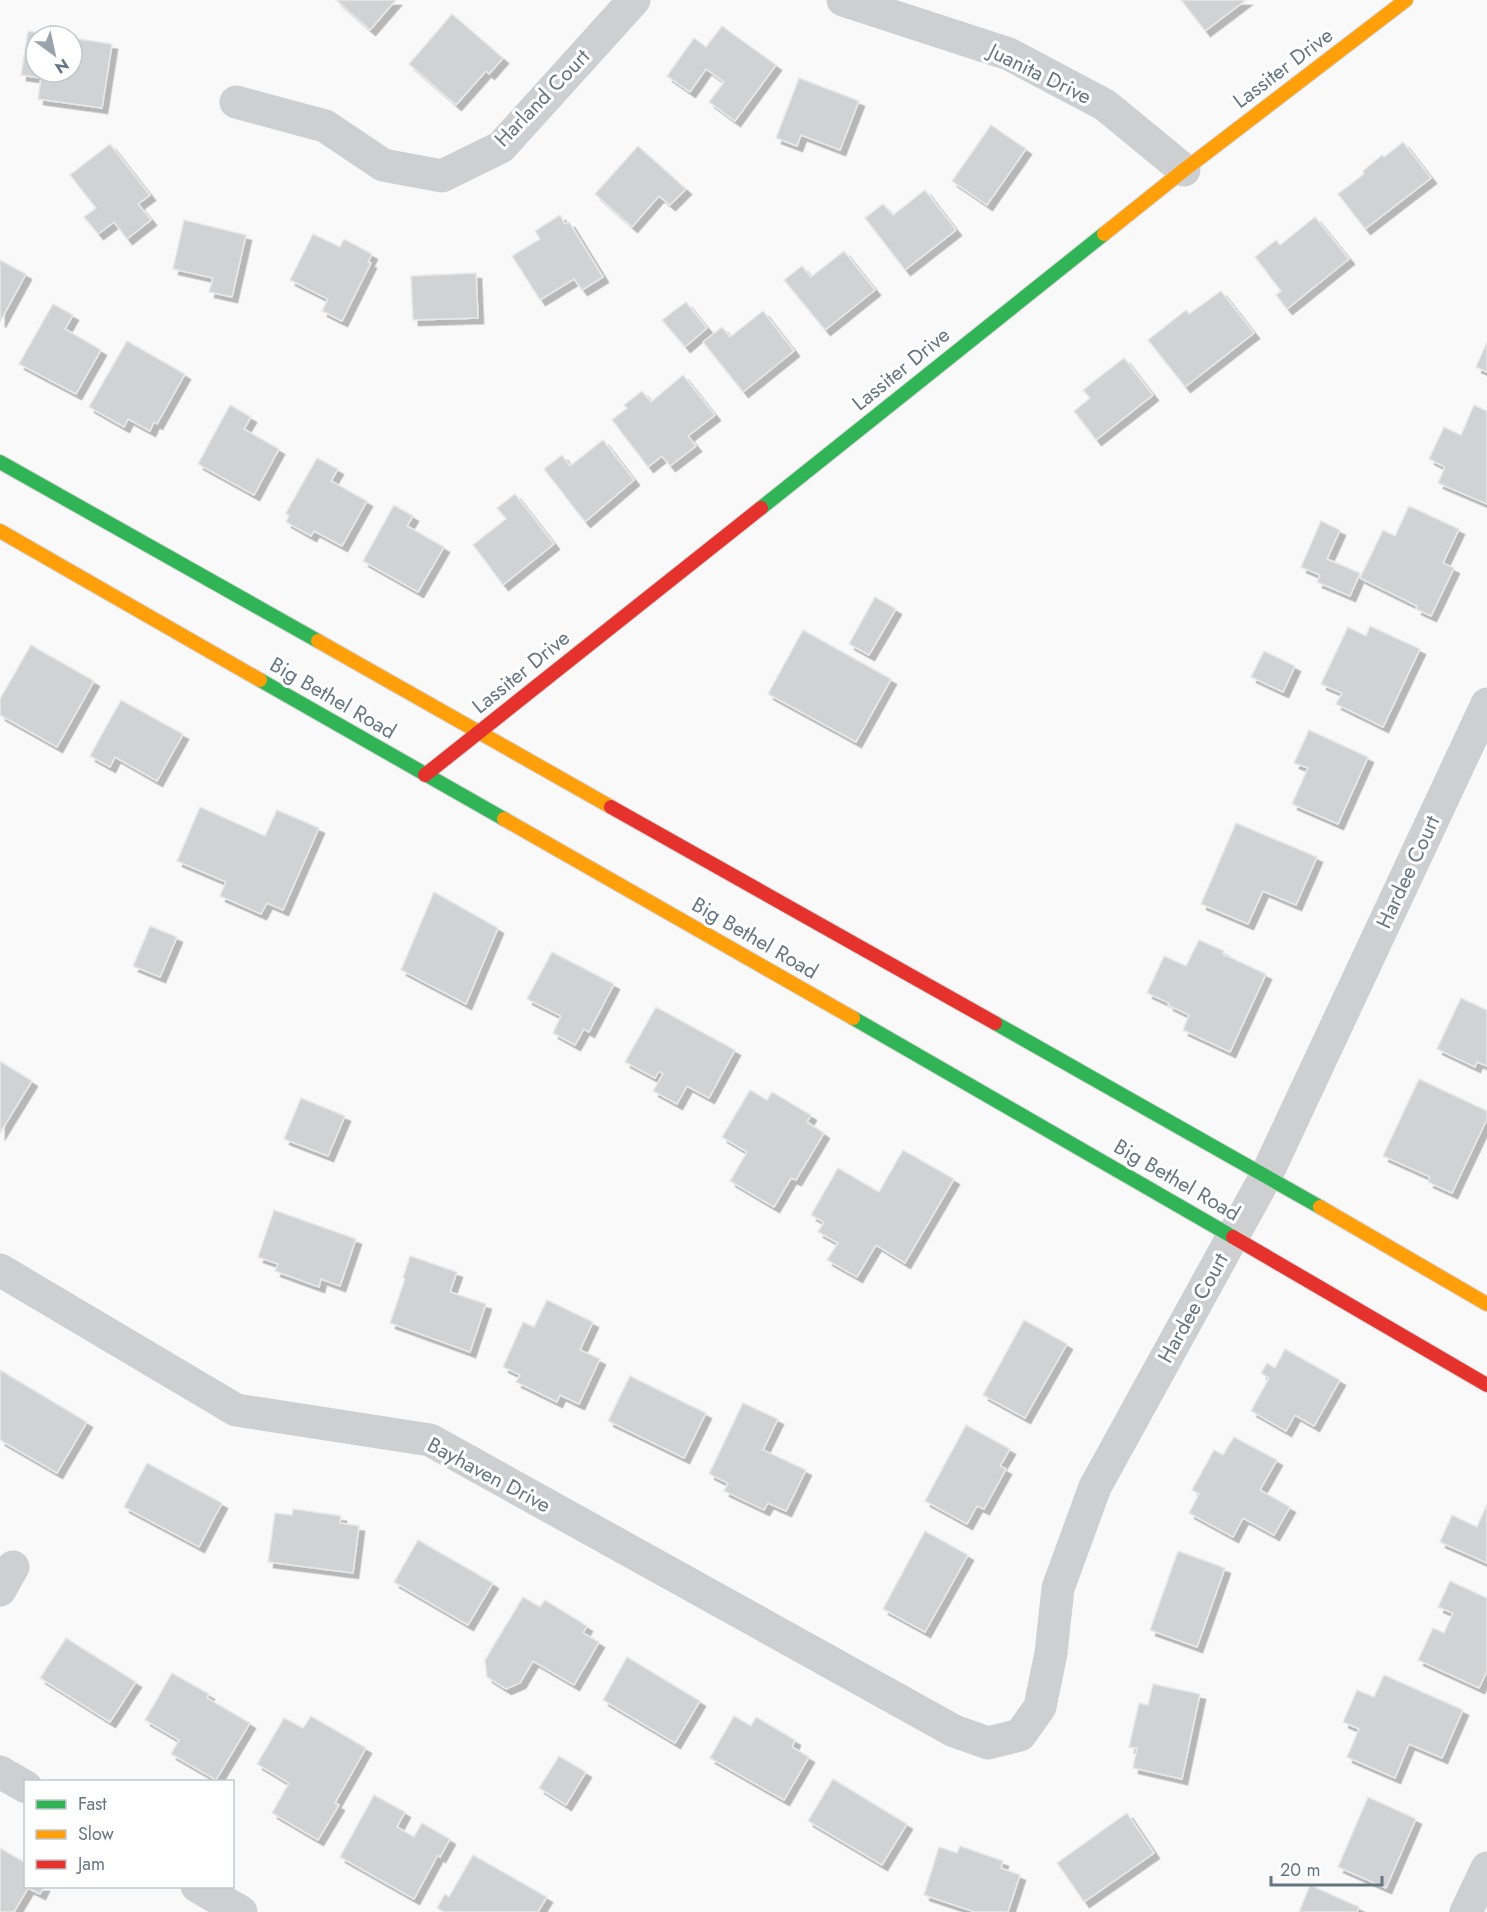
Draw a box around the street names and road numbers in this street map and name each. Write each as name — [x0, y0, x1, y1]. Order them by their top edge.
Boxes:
street label: Lassiter Drive — [1227, 20, 1339, 115]
street label: Juanita Drive — [981, 35, 1097, 112]
street label: Harland Court — [488, 42, 596, 154]
street label: Lassiter Drive — [846, 320, 956, 418]
street label: Lassiter Drive — [466, 623, 576, 721]
street label: Big Bethel Road — [264, 650, 402, 746]
street label: Hardee Court — [1369, 811, 1447, 933]
street label: Big Bethel Road — [686, 890, 824, 986]
street label: Big Bethel Road — [1108, 1132, 1246, 1228]
street label: Hardee Court — [1150, 1248, 1236, 1368]
street label: Bayhaven Drive — [422, 1430, 556, 1520]

